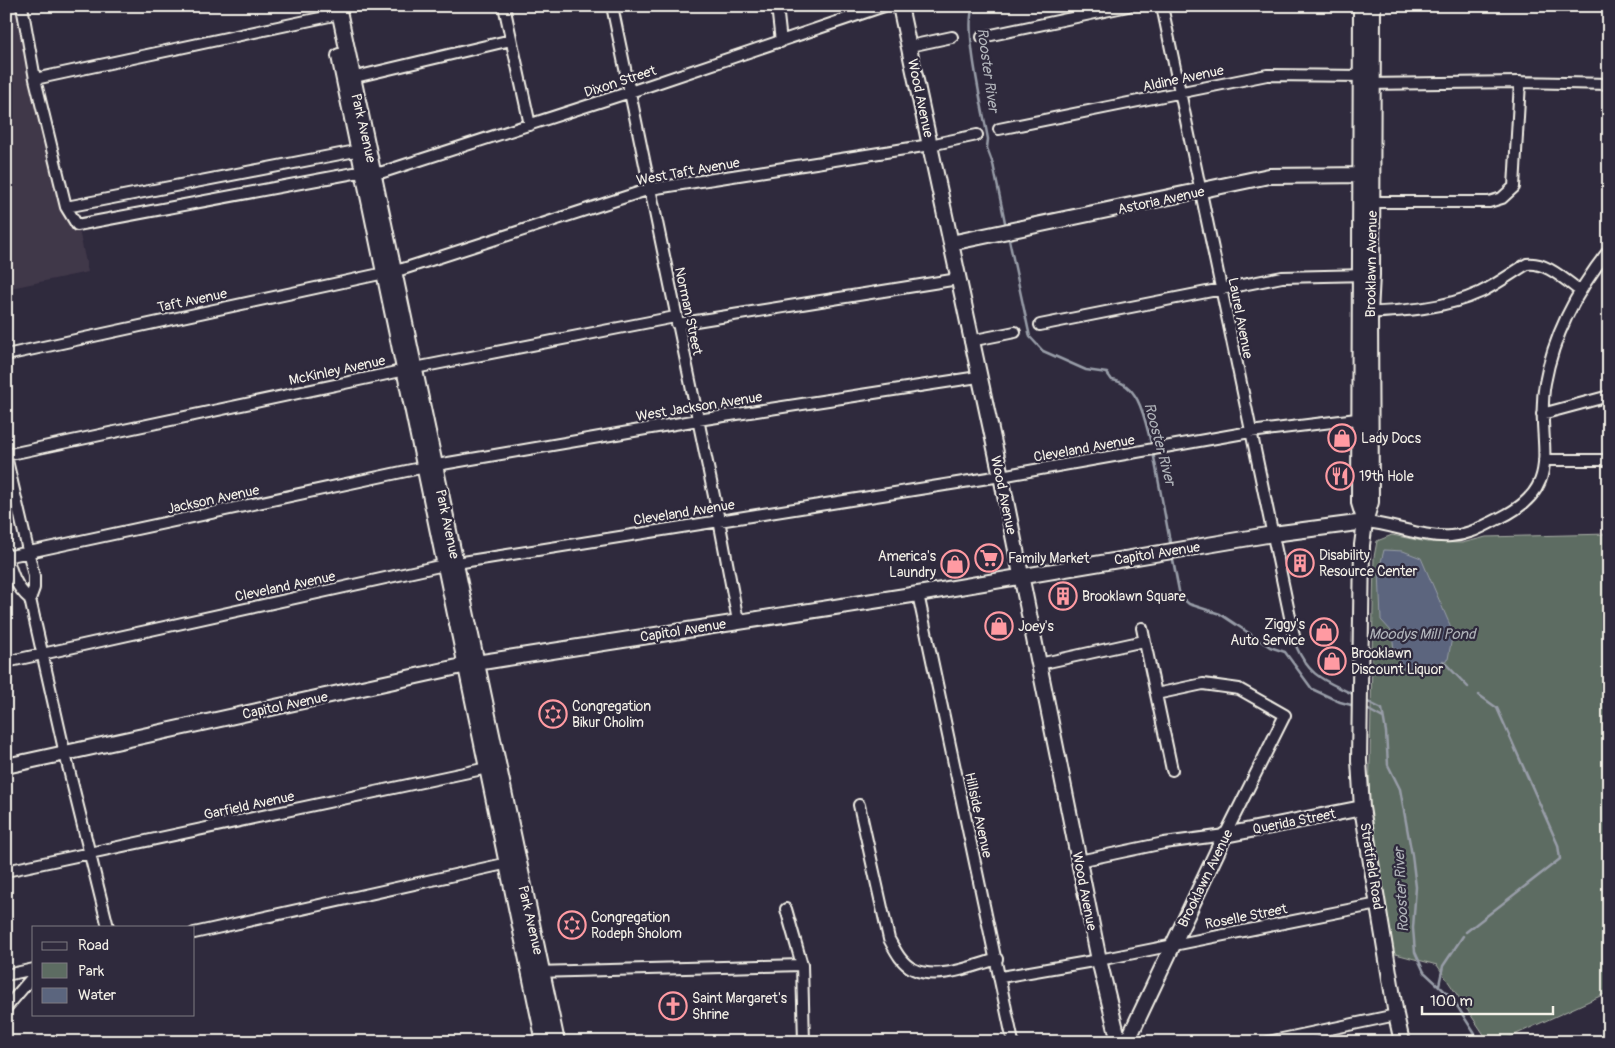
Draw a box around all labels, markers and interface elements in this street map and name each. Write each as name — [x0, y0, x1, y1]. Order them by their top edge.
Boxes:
water label: Rooster River — [972, 27, 1003, 115]
street label: Wood Avenue — [904, 57, 937, 139]
street label: Dixon Street — [582, 62, 659, 101]
street label: Aldine Avenue — [1141, 62, 1225, 95]
street label: Park Avenue — [347, 92, 380, 165]
street label: West Taft Avenue — [635, 154, 741, 189]
street label: Astoria Avenue — [1116, 183, 1206, 218]
street label: Brooklawn Avenue — [1362, 210, 1381, 318]
street label: Norman Street — [671, 266, 706, 357]
street label: Laurel Avenue — [1224, 276, 1257, 360]
street label: Taft Avenue — [156, 285, 229, 316]
street label: McKinley Avenue — [287, 352, 387, 389]
street label: West Jackson Avenue — [635, 388, 764, 425]
water label: Rooster River — [1139, 401, 1180, 489]
shop icon: Lady Docs — [1327, 423, 1357, 453]
place label: Lady Docs — [1361, 430, 1422, 447]
street label: Cleveland Avenue — [1032, 431, 1136, 466]
street label: Wood Avenue — [987, 454, 1020, 536]
restaurant icon: 19th Hole — [1325, 461, 1355, 491]
place label: 19th Hole — [1359, 468, 1414, 485]
street label: Jackson Avenue — [165, 481, 261, 518]
street label: Park Avenue — [432, 488, 463, 560]
street label: Cleveland Avenue — [632, 496, 736, 529]
street label: Capitol Avenue — [1113, 538, 1201, 569]
supermarket icon: Family Market — [974, 543, 1004, 573]
place label: Disability Resource Center — [1319, 547, 1417, 580]
place label: America's Laundry — [878, 548, 937, 581]
building icon: Disability Resource Center — [1285, 548, 1315, 578]
shop icon: America's Laundry — [940, 549, 970, 579]
place label: Family Market — [1008, 550, 1090, 567]
street label: Cleveland Avenue — [233, 568, 337, 605]
building icon: Brooklawn Square — [1048, 581, 1078, 611]
place label: Brooklawn Square — [1082, 588, 1186, 605]
shop icon: Joey's — [984, 611, 1014, 641]
street label: Capitol Avenue — [639, 615, 727, 646]
place label: Ziggy's Auto Service — [1230, 616, 1306, 649]
shop icon: Ziggy's Auto Service — [1309, 617, 1339, 647]
place label: Joey's — [1018, 618, 1055, 635]
water label: Moodys Mill Pond — [1369, 625, 1477, 644]
place label: Brooklawn Discount Liquor — [1351, 645, 1443, 678]
shop icon: Brooklawn Discount Liquor — [1317, 646, 1347, 676]
street label: Capitol Avenue — [241, 688, 329, 723]
place label: Congregation Bikur Cholim — [572, 698, 651, 731]
synagogue icon: Congregation Bikur Cholim — [538, 699, 568, 729]
street label: Hillside Avenue — [961, 771, 996, 859]
street label: Garfield Avenue — [202, 788, 296, 823]
street label: Querida Street — [1251, 805, 1337, 838]
street label: Stratfield Road — [1356, 821, 1387, 911]
street label: Brooklawn Avenue — [1174, 826, 1237, 930]
water label: Rooster River — [1390, 845, 1413, 933]
street label: Wood Avenue — [1069, 850, 1100, 932]
street label: Park Avenue — [514, 884, 547, 957]
street label: Roselle Street — [1204, 900, 1289, 933]
place label: Congregation Rodeph Sholom — [591, 909, 682, 942]
synagogue icon: Congregation Rodeph Sholom — [557, 910, 587, 940]
legend — [32, 926, 195, 1016]
text: Road — [78, 936, 109, 955]
text: Park — [78, 962, 105, 981]
scale bar — [1422, 983, 1554, 1015]
text: Water — [78, 986, 117, 1005]
place label: Saint Margaret's Shrine — [692, 990, 788, 1023]
church icon: Saint Margaret's Shrine — [658, 991, 688, 1021]
text: 100 m — [1430, 992, 1473, 1011]

